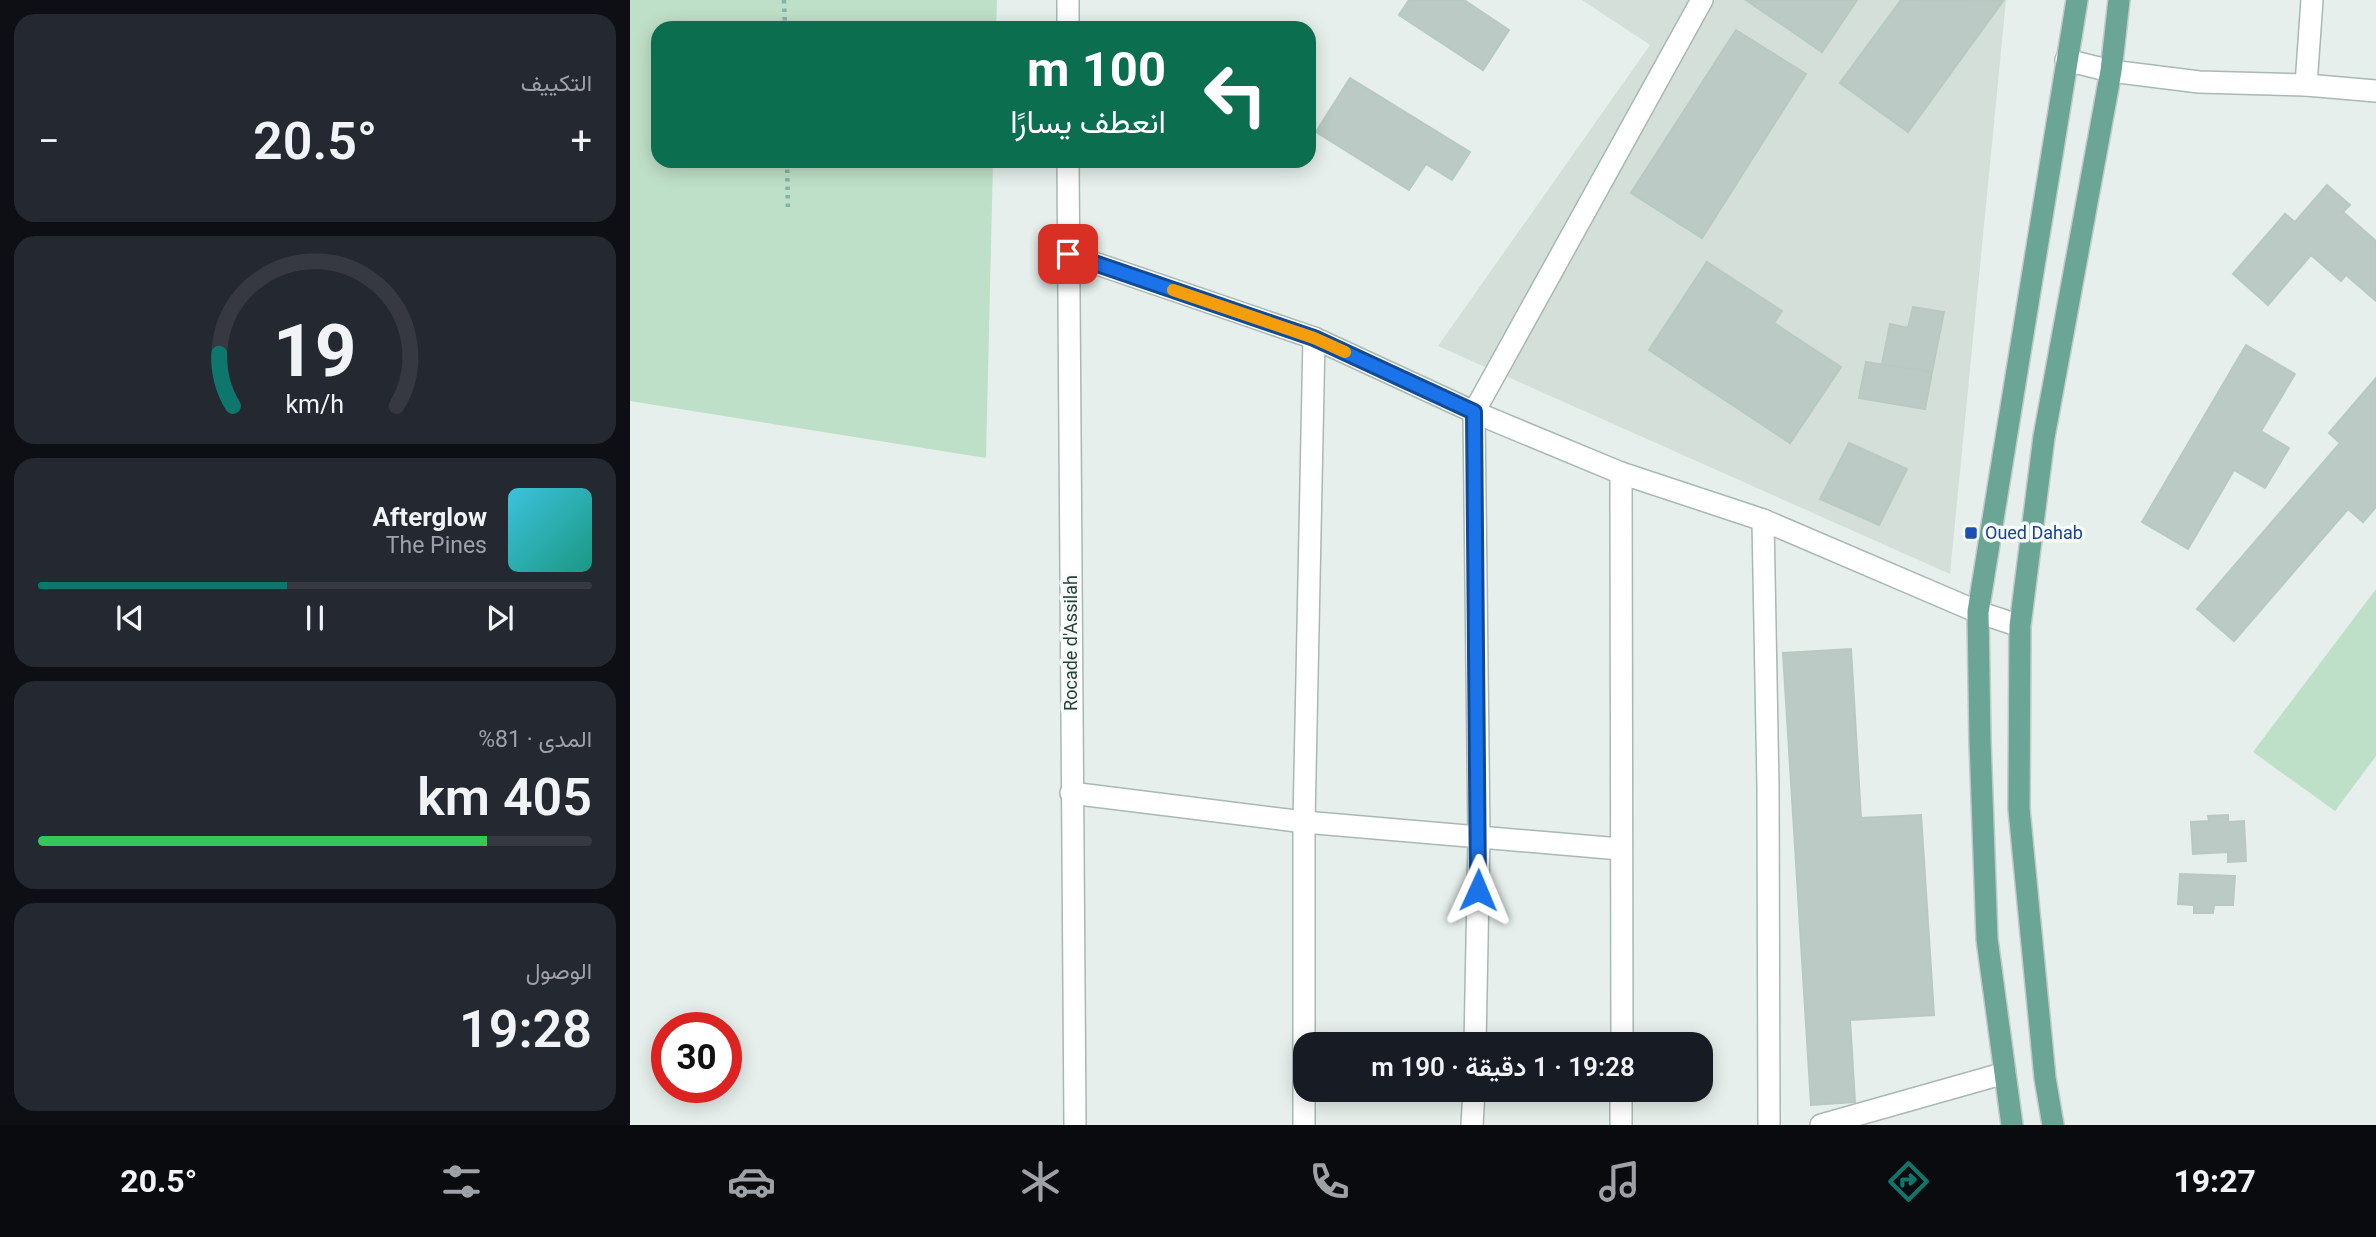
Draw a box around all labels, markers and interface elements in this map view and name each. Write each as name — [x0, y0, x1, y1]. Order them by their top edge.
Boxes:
text: 100 m — [1027, 41, 1166, 98]
icon: left — [1190, 49, 1281, 140]
text: التكييف — [521, 70, 592, 97]
text: انعطف يسارًا — [1010, 103, 1166, 141]
text: 20.5° — [253, 111, 377, 172]
text: − — [38, 119, 60, 163]
text: + — [570, 119, 592, 163]
pin — [1038, 224, 1098, 284]
icon: arrive — [1049, 235, 1087, 273]
text: 19 — [273, 309, 357, 395]
text: km/h — [286, 390, 344, 419]
text: Afterglow — [373, 502, 487, 532]
place label: Oued Dahab — [1985, 522, 2083, 543]
marker: Oued Dahab — [1963, 525, 1979, 541]
text: The Pines — [386, 532, 487, 559]
street label: Rocade d'Assilah — [1060, 575, 1081, 711]
icon: previous — [111, 599, 149, 637]
icon: pause — [296, 599, 334, 637]
icon: next — [481, 599, 519, 637]
text: المدى · 81% — [478, 726, 592, 753]
text: 405 km — [417, 767, 592, 828]
position arrow — [1441, 853, 1515, 927]
text: الوصول — [526, 958, 592, 985]
text: 19:28 — [459, 999, 592, 1060]
speed limit sign: 30 — [651, 1012, 742, 1103]
text: 19:28 · 1 دقيقة · 190 m — [1371, 1052, 1635, 1082]
icon: filters — [437, 1157, 486, 1206]
icon: car — [727, 1157, 776, 1206]
icon: climate — [1016, 1157, 1065, 1206]
icon: phone — [1305, 1157, 1354, 1206]
icon: music — [1595, 1157, 1644, 1206]
icon: directions — [1884, 1157, 1933, 1206]
text: 20.5° — [120, 1162, 197, 1200]
text: 19:27 — [2173, 1162, 2256, 1200]

